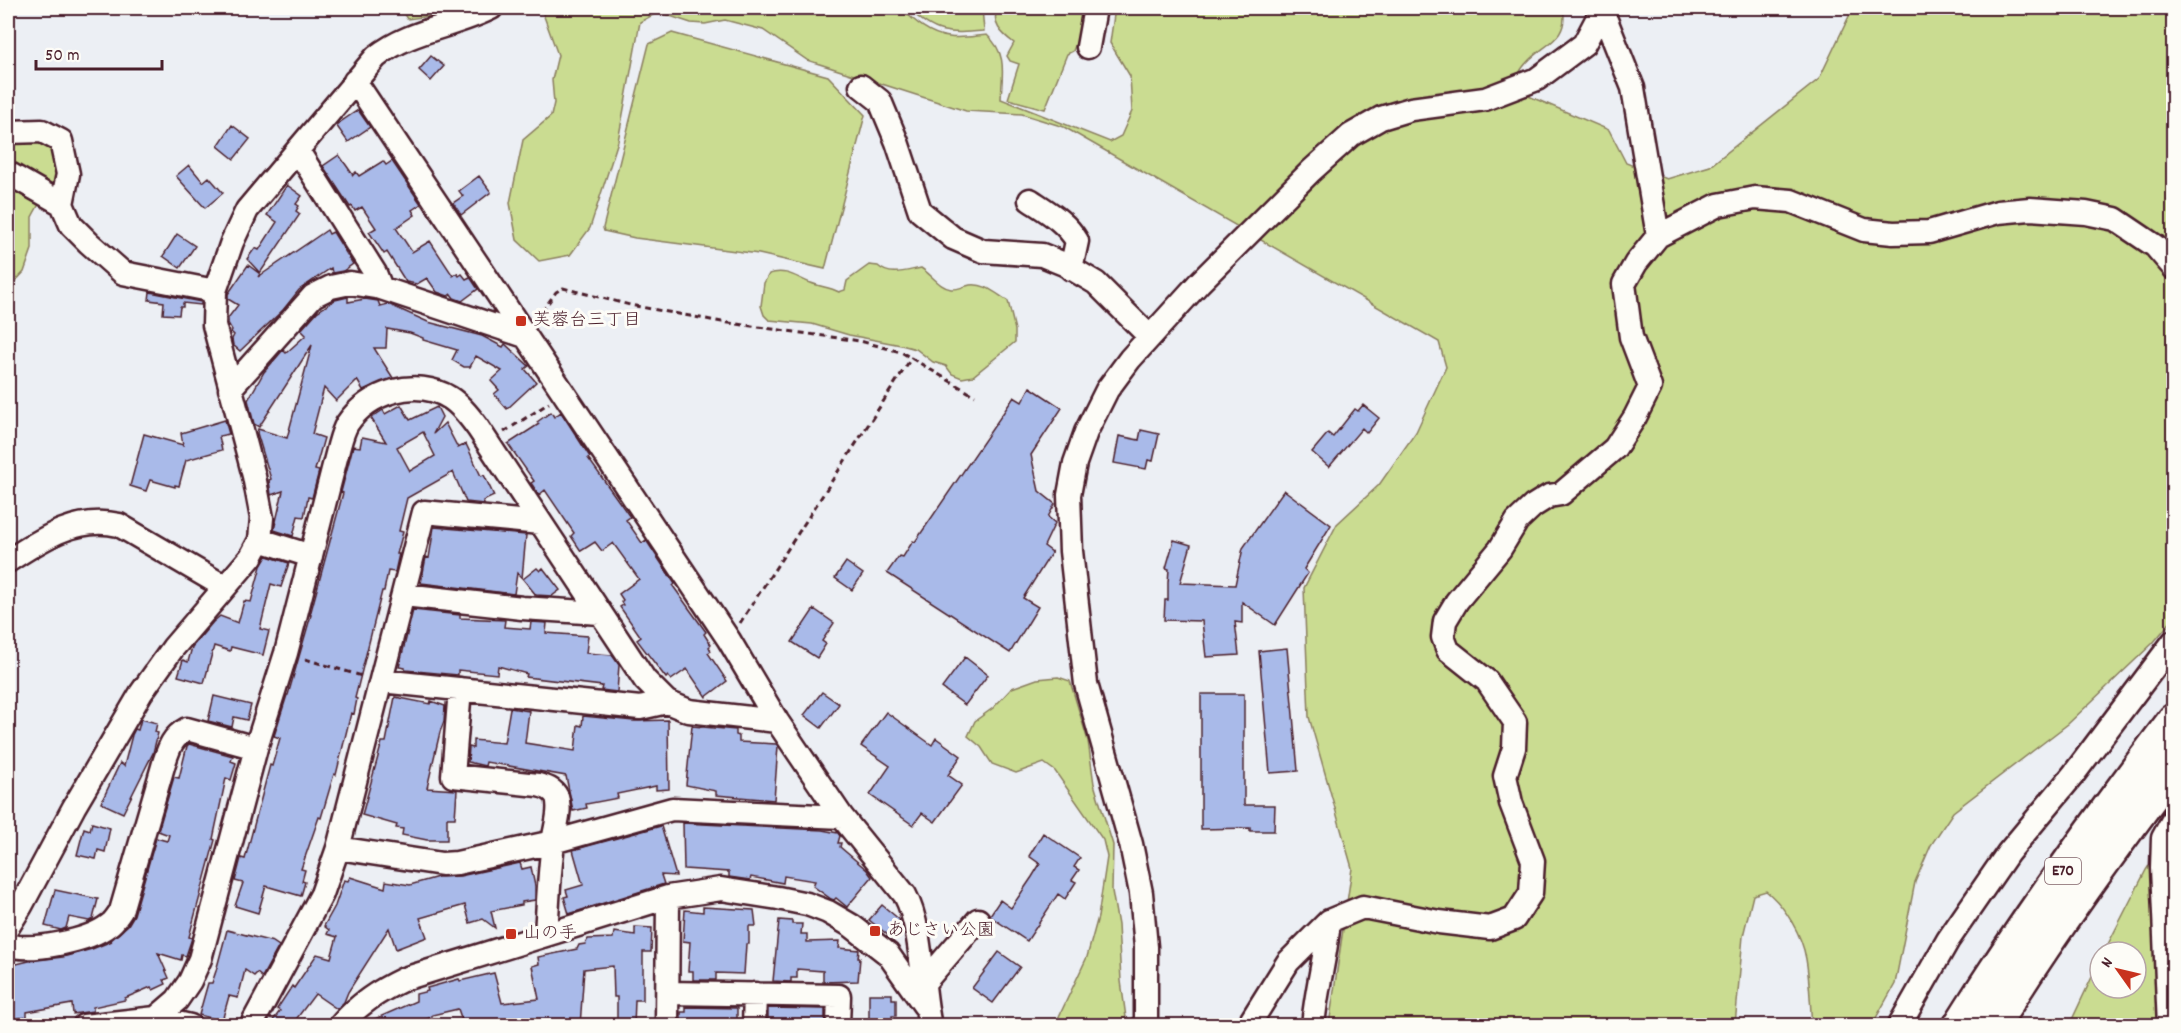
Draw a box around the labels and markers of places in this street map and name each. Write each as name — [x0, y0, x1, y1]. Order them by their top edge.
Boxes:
place label: 芙蓉台三丁目 — [533, 309, 641, 334]
marker: 芙蓉台三丁目 — [514, 314, 528, 328]
place label: あじさい公園 — [887, 919, 995, 944]
place label: 山の手 — [523, 922, 577, 947]
marker: あじさい公園 — [868, 924, 882, 938]
marker: 山の手 — [504, 927, 518, 941]

